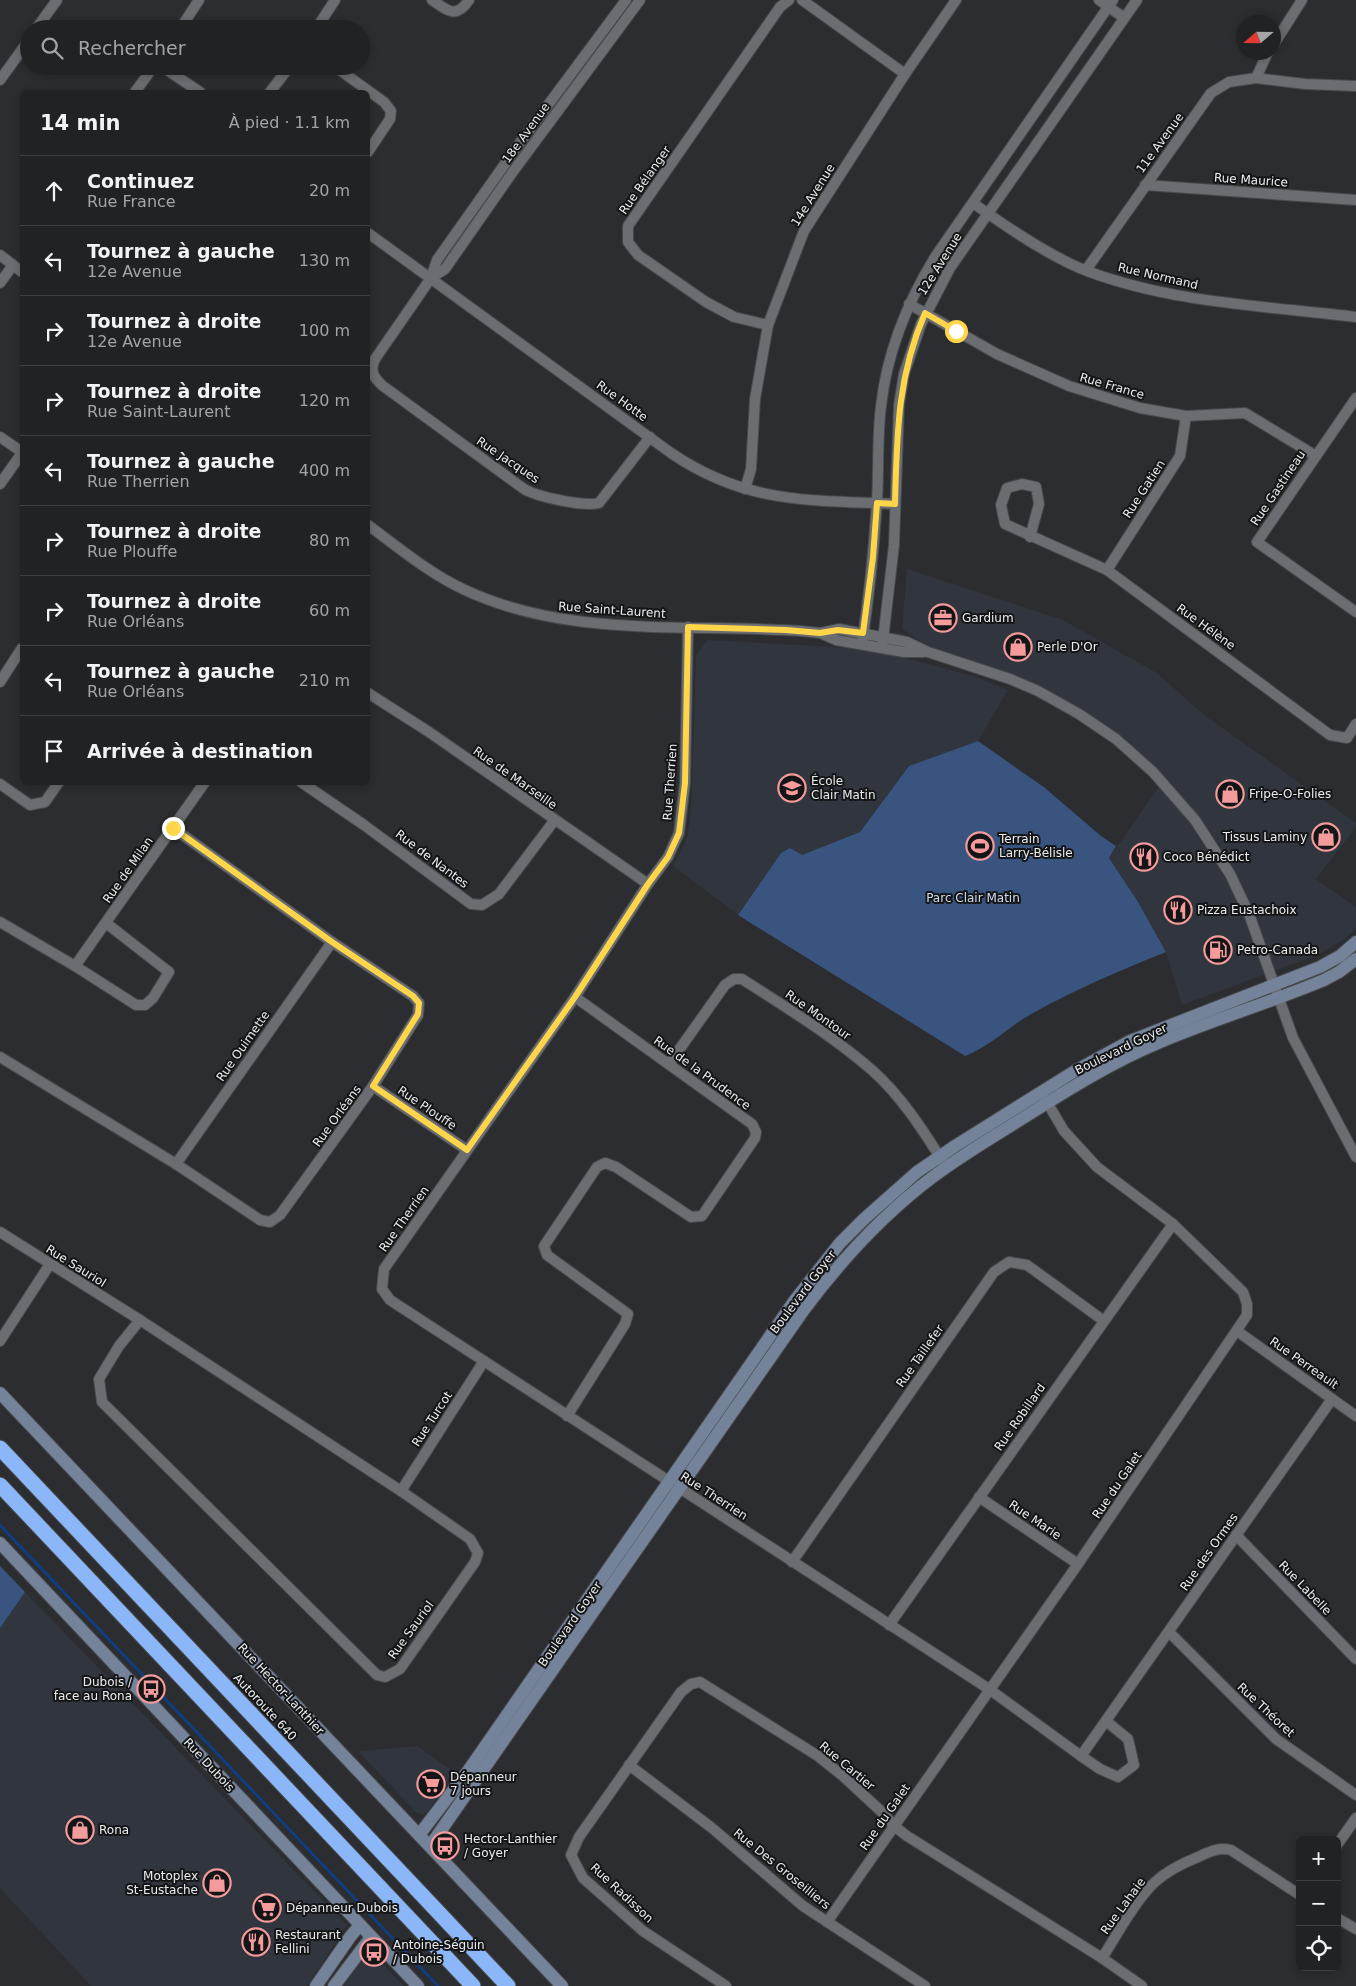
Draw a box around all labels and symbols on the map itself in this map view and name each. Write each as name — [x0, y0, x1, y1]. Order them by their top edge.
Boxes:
north arrow — [1236, 15, 1281, 60]
street label: 18e Avenue — [499, 100, 553, 166]
street label: 11e Avenue — [1133, 110, 1187, 176]
street label: Rue Bélanger — [616, 143, 674, 217]
street label: 14e Avenue — [788, 161, 838, 229]
street label: Rue Maurice — [1214, 170, 1288, 190]
street label: 12e Avenue — [915, 230, 965, 298]
street label: Rue Normand — [1117, 260, 1199, 292]
route start — [945, 320, 968, 343]
street label: Rue France — [1078, 370, 1146, 402]
street label: Rue Hotte — [594, 378, 650, 424]
street label: Rue Jacques — [474, 434, 542, 486]
street label: Rue Gastineau — [1248, 448, 1308, 528]
street label: Rue Gatien — [1120, 457, 1168, 521]
street label: Rue Saint-Laurent — [558, 599, 666, 621]
street label: Rue Hélène — [1174, 601, 1238, 653]
office icon: Gardium — [928, 603, 958, 633]
place label: Gardium — [962, 611, 1014, 625]
shop icon: Perle D'Or — [1003, 632, 1033, 662]
place label: Perle D'Or — [1037, 640, 1098, 654]
street label: Rue Therrien — [660, 743, 680, 821]
street label: Rue de Marseille — [470, 744, 560, 812]
school or university icon: École Clair Matin — [777, 773, 807, 803]
place label: École Clair Matin — [811, 773, 876, 802]
shop icon: Fripe-O-Folies — [1215, 779, 1245, 809]
place label: Fripe-O-Folies — [1249, 787, 1331, 801]
route end — [162, 817, 185, 840]
shop icon: Tissus Laminy — [1311, 822, 1341, 852]
street label: Rue de Nantes — [393, 827, 471, 891]
place label: Tissus Laminy — [1222, 830, 1307, 844]
sports icon: Terrain Larry-Bélisle — [965, 831, 995, 861]
place label: Terrain Larry-Bélisle — [998, 832, 1073, 860]
street label: Rue de Milan — [100, 834, 156, 906]
restaurant icon: Coco Bénédict — [1129, 842, 1159, 872]
place label: Coco Bénédict — [1163, 850, 1250, 864]
park label: Parc Clair Matin — [926, 891, 1020, 905]
restaurant icon: Pizza Eustachoix — [1163, 895, 1193, 925]
place label: Pizza Eustachoix — [1197, 903, 1297, 917]
fuel station icon: Petro-Canada — [1203, 935, 1233, 965]
place label: Petro-Canada — [1237, 943, 1318, 957]
street label: Rue Montour — [783, 987, 853, 1043]
street label: Rue Ouimette — [214, 1008, 272, 1084]
street label: Boulevard Goyer — [1073, 1021, 1169, 1077]
street label: Rue de la Prudence — [651, 1033, 753, 1113]
street label: Rue Orléans — [310, 1082, 364, 1150]
street label: Rue Plouffe — [395, 1083, 459, 1133]
street label: Rue Therrien — [376, 1183, 432, 1255]
street label: Rue Sauriol — [43, 1242, 109, 1290]
street label: Boulevard Goyer — [767, 1248, 839, 1336]
street label: Rue Taillefer — [893, 1322, 947, 1390]
street label: Rue Perreault — [1267, 1334, 1341, 1392]
street label: Rue Robillard — [992, 1381, 1048, 1453]
street label: Rue Turcot — [409, 1389, 455, 1449]
street label: Rue du Galet — [1089, 1449, 1145, 1521]
street label: Rue Therrien — [678, 1469, 750, 1523]
street label: Rue Marie — [1006, 1497, 1064, 1543]
street label: Rue des Ormes — [1177, 1511, 1241, 1593]
street label: Rue Labelle — [1276, 1558, 1334, 1618]
street label: Boulevard Goyer — [535, 1579, 605, 1669]
street label: Rue Sauriol — [385, 1598, 437, 1662]
street label: Rue Hector-Lanthier — [235, 1640, 327, 1738]
street label: Autoroute 640 — [230, 1671, 300, 1743]
bus stop icon: Dubois / face au Rona — [136, 1674, 166, 1704]
place label: Dubois / face au Rona — [54, 1675, 133, 1703]
street label: Rue Théoret — [1235, 1680, 1298, 1740]
street label: Rue Dubois — [181, 1735, 237, 1795]
street label: Rue Cartier — [817, 1739, 877, 1793]
supermarket icon: Dépanneur 7 jours — [416, 1769, 446, 1799]
place label: Dépanneur 7 jours — [450, 1770, 517, 1798]
street label: Rue du Galet — [857, 1781, 913, 1853]
shop icon: Rona — [65, 1815, 95, 1845]
place label: Rona — [99, 1823, 129, 1837]
street label: Rue Des Groseilliers — [731, 1826, 833, 1912]
bus stop icon: Hector-Lanthier / Goyer — [430, 1831, 460, 1861]
place label: Hector-Lanthier / Goyer — [464, 1832, 557, 1860]
street label: Rue Radisson — [588, 1860, 656, 1926]
shop icon: Motoplex St-Eustache — [202, 1868, 232, 1898]
place label: Motoplex St-Eustache — [126, 1869, 198, 1897]
street label: Rue Lahaie — [1098, 1875, 1148, 1937]
supermarket icon: Dépanneur Dubois — [252, 1893, 282, 1923]
place label: Dépanneur Dubois — [286, 1901, 398, 1915]
restaurant icon: Restaurant Fellini — [241, 1927, 271, 1957]
place label: Restaurant Fellini — [275, 1928, 341, 1956]
bus stop icon: Antoine-Séguin / Dubois — [359, 1937, 389, 1967]
place label: Antoine-Séguin / Dubois — [393, 1938, 485, 1966]

